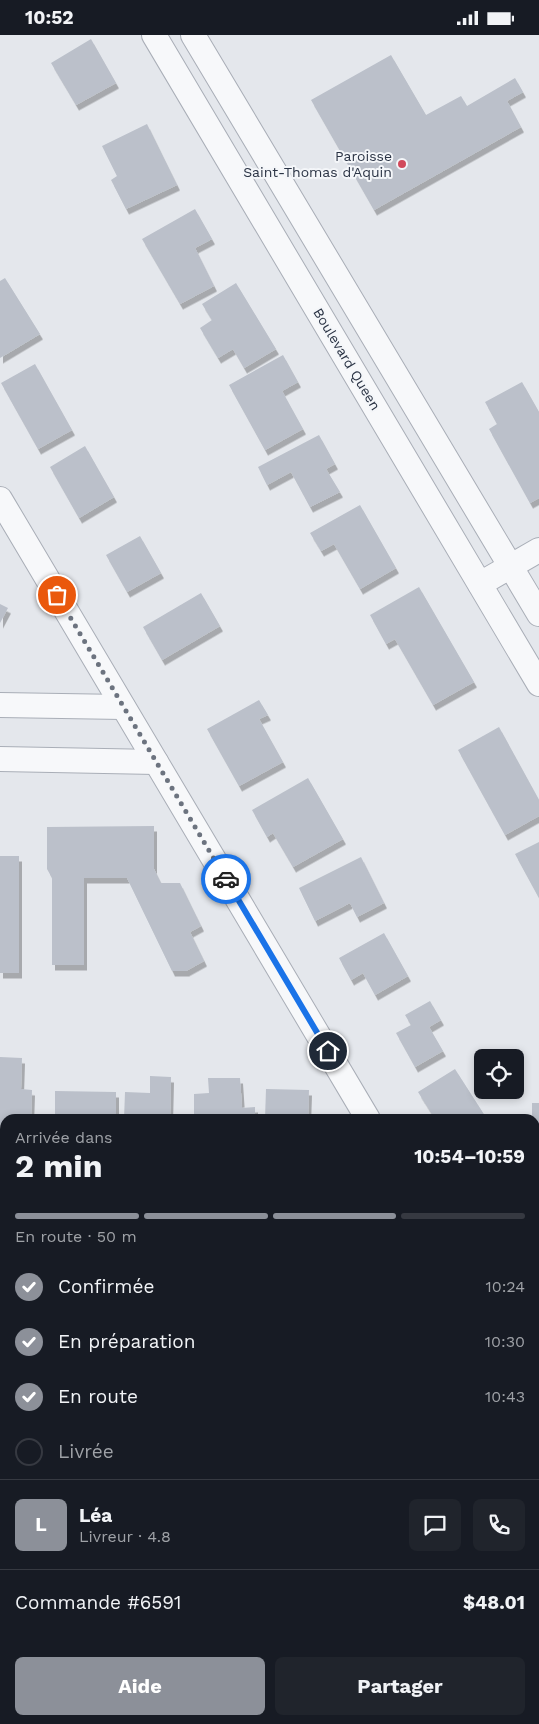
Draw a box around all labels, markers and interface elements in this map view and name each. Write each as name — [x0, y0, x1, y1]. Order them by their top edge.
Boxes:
text: 10:52 — [25, 6, 74, 29]
place label: Paroisse Saint-Thomas d'Aquin — [243, 148, 392, 180]
marker: Paroisse Saint-Thomas d'Aquin — [396, 158, 408, 170]
street label: Boulevard Queen — [310, 305, 384, 413]
pin — [36, 574, 78, 616]
icon: bag — [43, 581, 71, 609]
courier — [201, 854, 251, 904]
icon: car — [212, 865, 240, 893]
pin — [307, 1030, 349, 1072]
icon: home — [314, 1037, 342, 1065]
map controls — [474, 1049, 524, 1099]
button: locate — [474, 1049, 524, 1099]
text: Arrivée dans — [15, 1128, 113, 1147]
text: 10:54–10:59 — [414, 1145, 525, 1168]
text: 2 min — [15, 1147, 103, 1185]
text: En route · 50 m — [15, 1227, 137, 1246]
icon: check — [15, 1273, 43, 1301]
text: Confirmée — [58, 1275, 154, 1298]
text: 10:24 — [485, 1277, 525, 1296]
icon: check — [15, 1328, 43, 1356]
text: En préparation — [58, 1330, 195, 1353]
text: 10:30 — [485, 1332, 525, 1351]
icon: check — [15, 1383, 43, 1411]
text: En route — [58, 1385, 138, 1408]
text: 10:43 — [485, 1387, 525, 1406]
text: Livrée — [58, 1440, 114, 1463]
button: chat — [409, 1499, 461, 1551]
button: phone — [473, 1499, 525, 1551]
text: Léa — [79, 1504, 112, 1527]
text: L — [35, 1513, 47, 1536]
text: Livreur · 4.8 — [79, 1527, 171, 1546]
text: Commande #6591 — [15, 1591, 181, 1614]
text: $48.01 — [463, 1591, 525, 1614]
button: Aide — [15, 1657, 265, 1715]
button: Partager — [275, 1657, 525, 1715]

